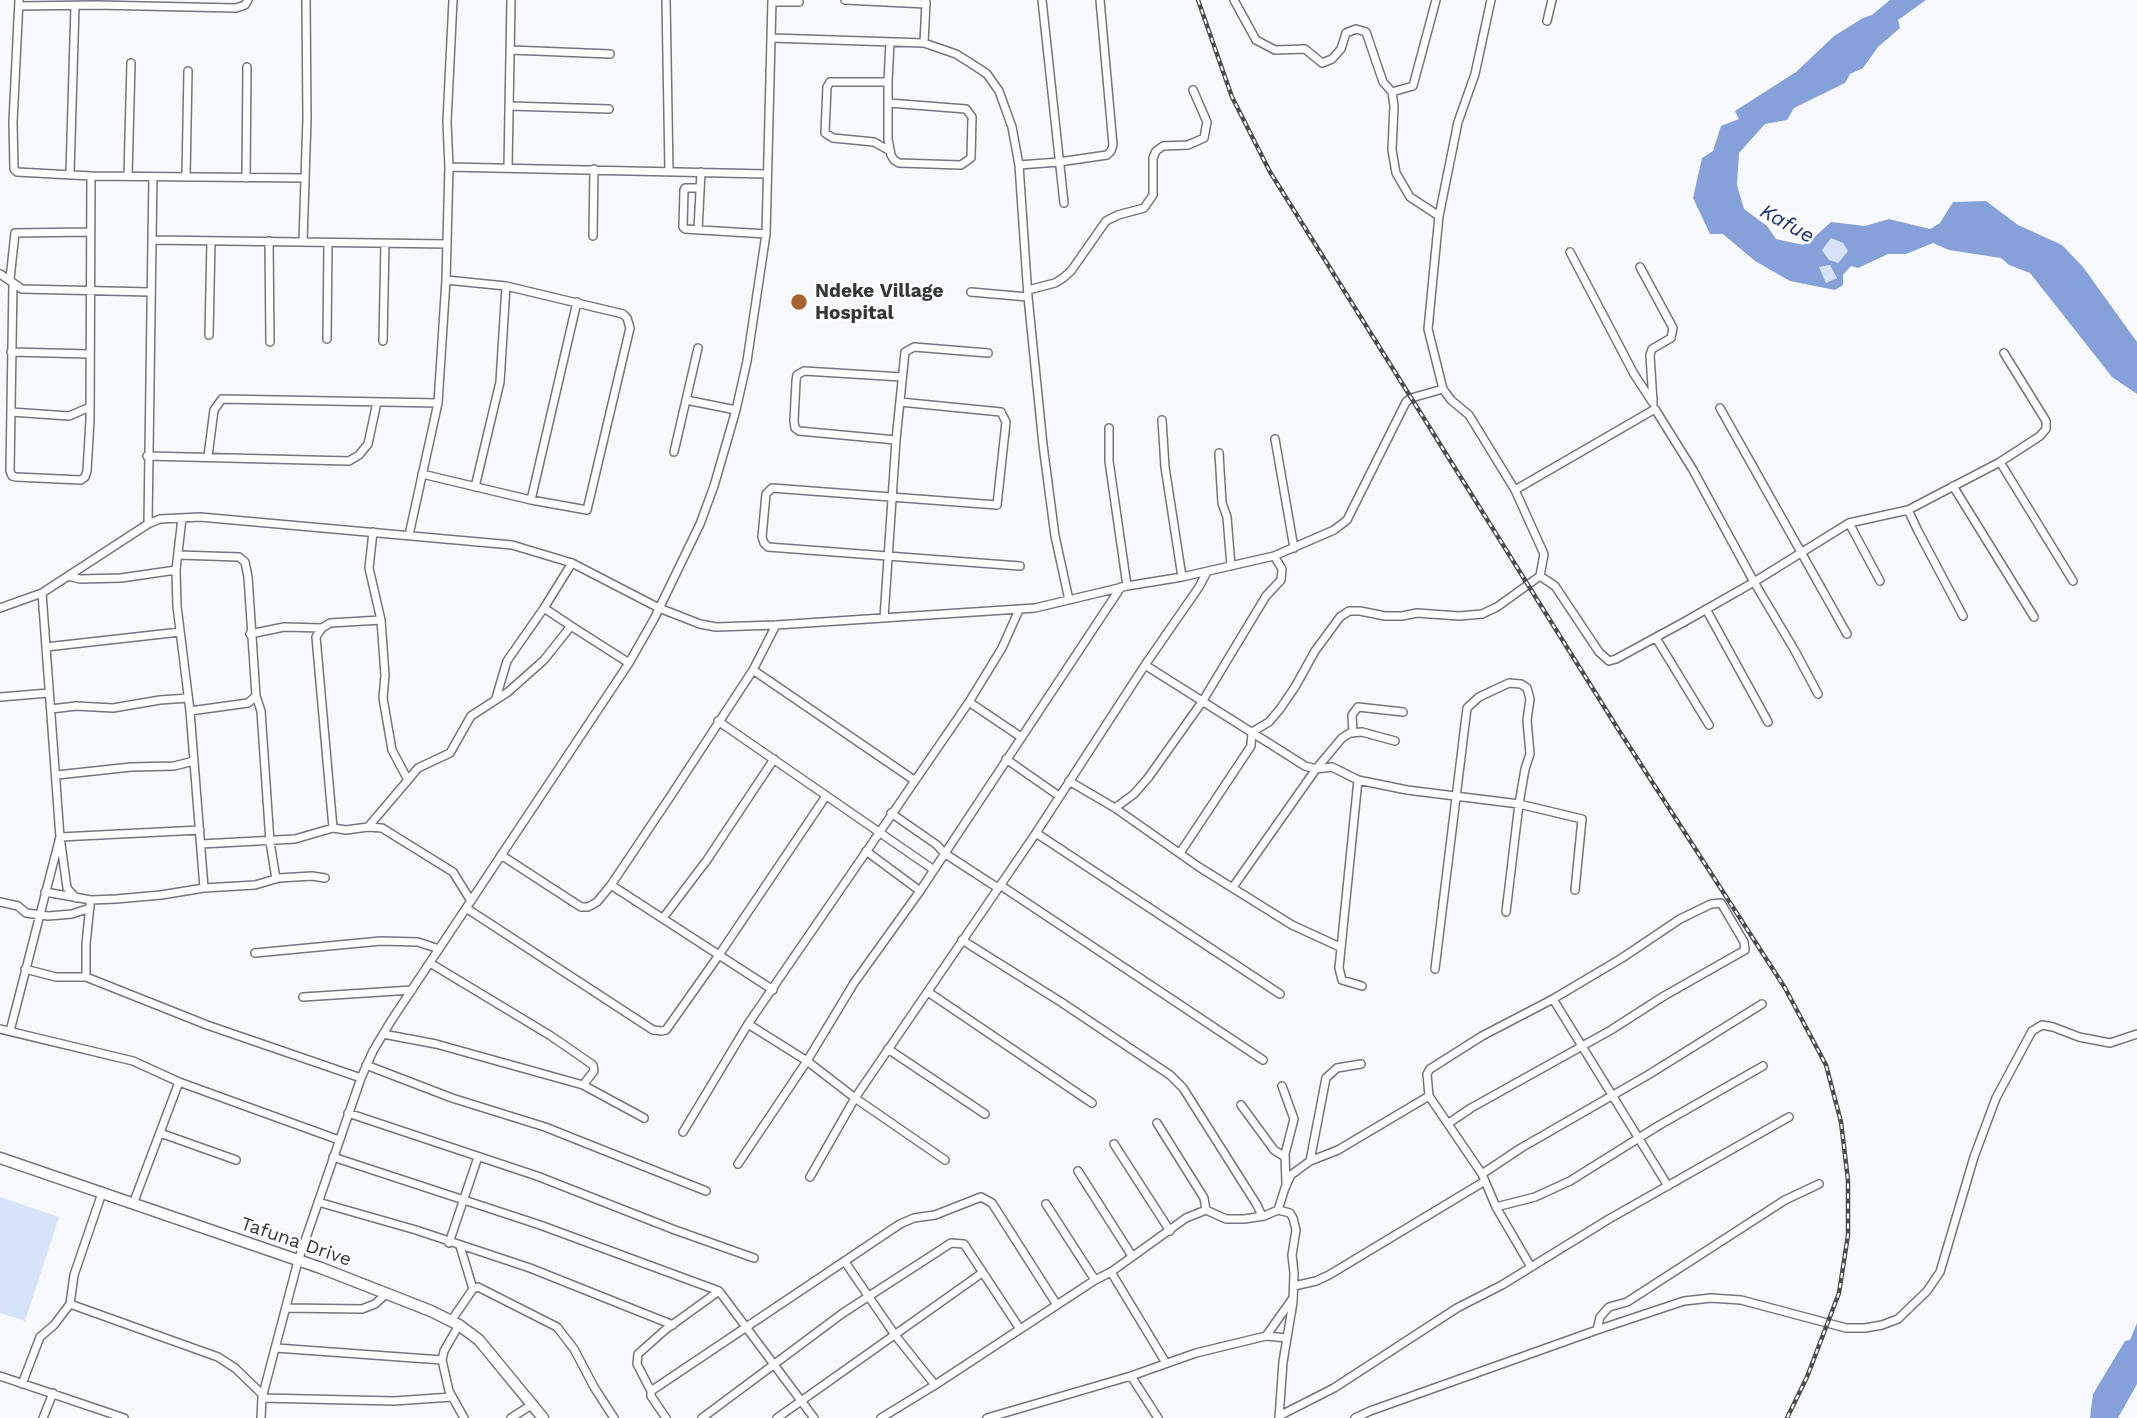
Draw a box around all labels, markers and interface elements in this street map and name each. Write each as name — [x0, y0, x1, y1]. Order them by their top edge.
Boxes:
water label: Kafue — [1755, 199, 1819, 249]
place label: Ndeke Village Hospital — [815, 280, 943, 324]
marker: Ndeke Village Hospital — [789, 292, 809, 312]
street label: Tafuna Drive — [238, 1212, 354, 1272]

